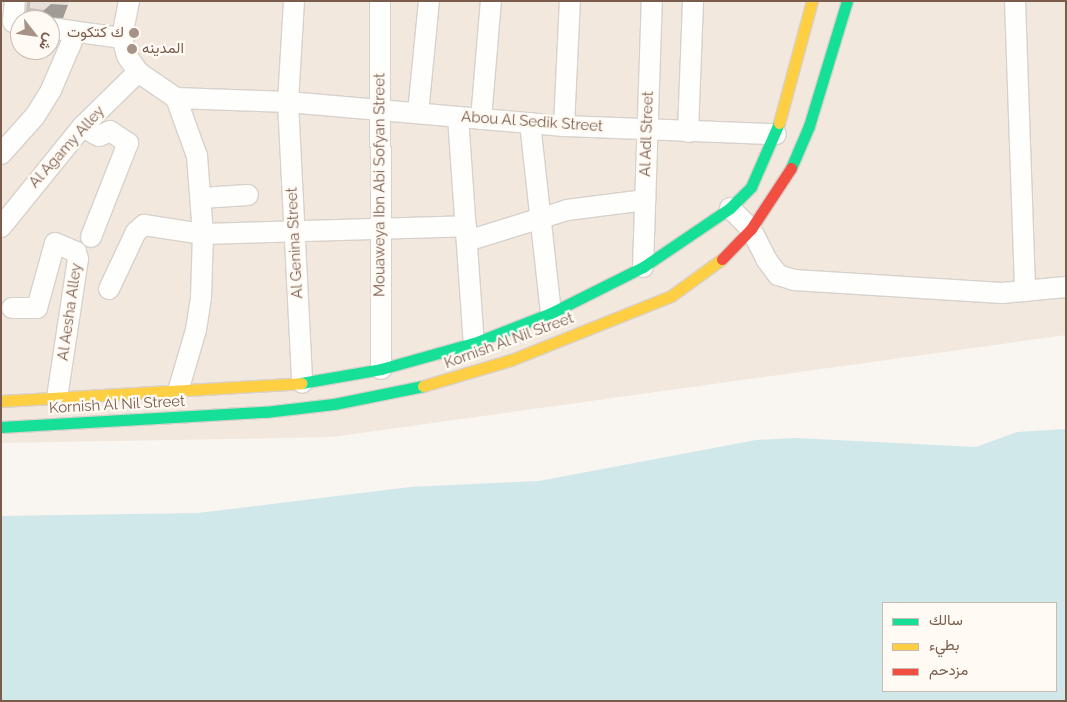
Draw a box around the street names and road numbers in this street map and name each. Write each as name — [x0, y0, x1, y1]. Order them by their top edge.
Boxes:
street label: Mouaweya Ibn Abi Sofyan Street — [371, 73, 389, 297]
street label: Al Adl Street — [636, 90, 658, 178]
street label: Al Agamy Alley — [25, 102, 109, 192]
street label: Abou Al Sedik Street — [460, 108, 604, 136]
street label: Al Genina Street — [283, 187, 307, 299]
street label: Al Aesha Alley — [54, 261, 86, 363]
street label: Kornish Al Nil Street — [441, 309, 577, 373]
street label: Kornish Al Nil Street — [48, 392, 186, 418]

